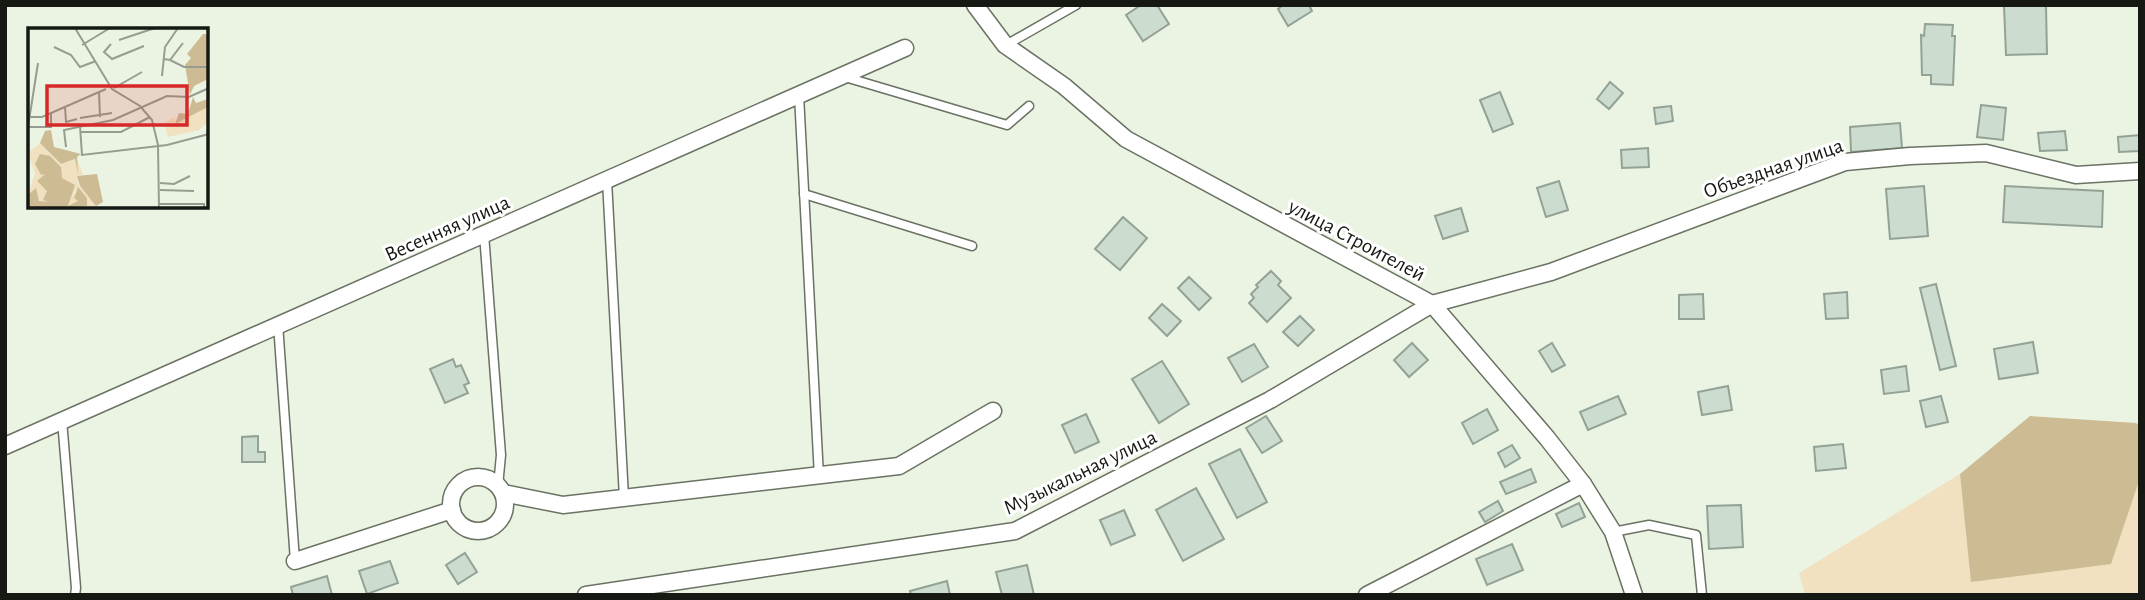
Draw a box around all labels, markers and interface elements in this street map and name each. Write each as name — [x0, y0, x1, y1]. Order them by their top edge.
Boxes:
inset map — [28, 28, 208, 208]
street label: Объездная улица — [1701, 135, 1846, 202]
street label: Весенняя улица — [382, 191, 513, 265]
street label: улица Строителей — [1284, 195, 1429, 285]
street label: Музыкальная улица — [1000, 426, 1161, 519]

